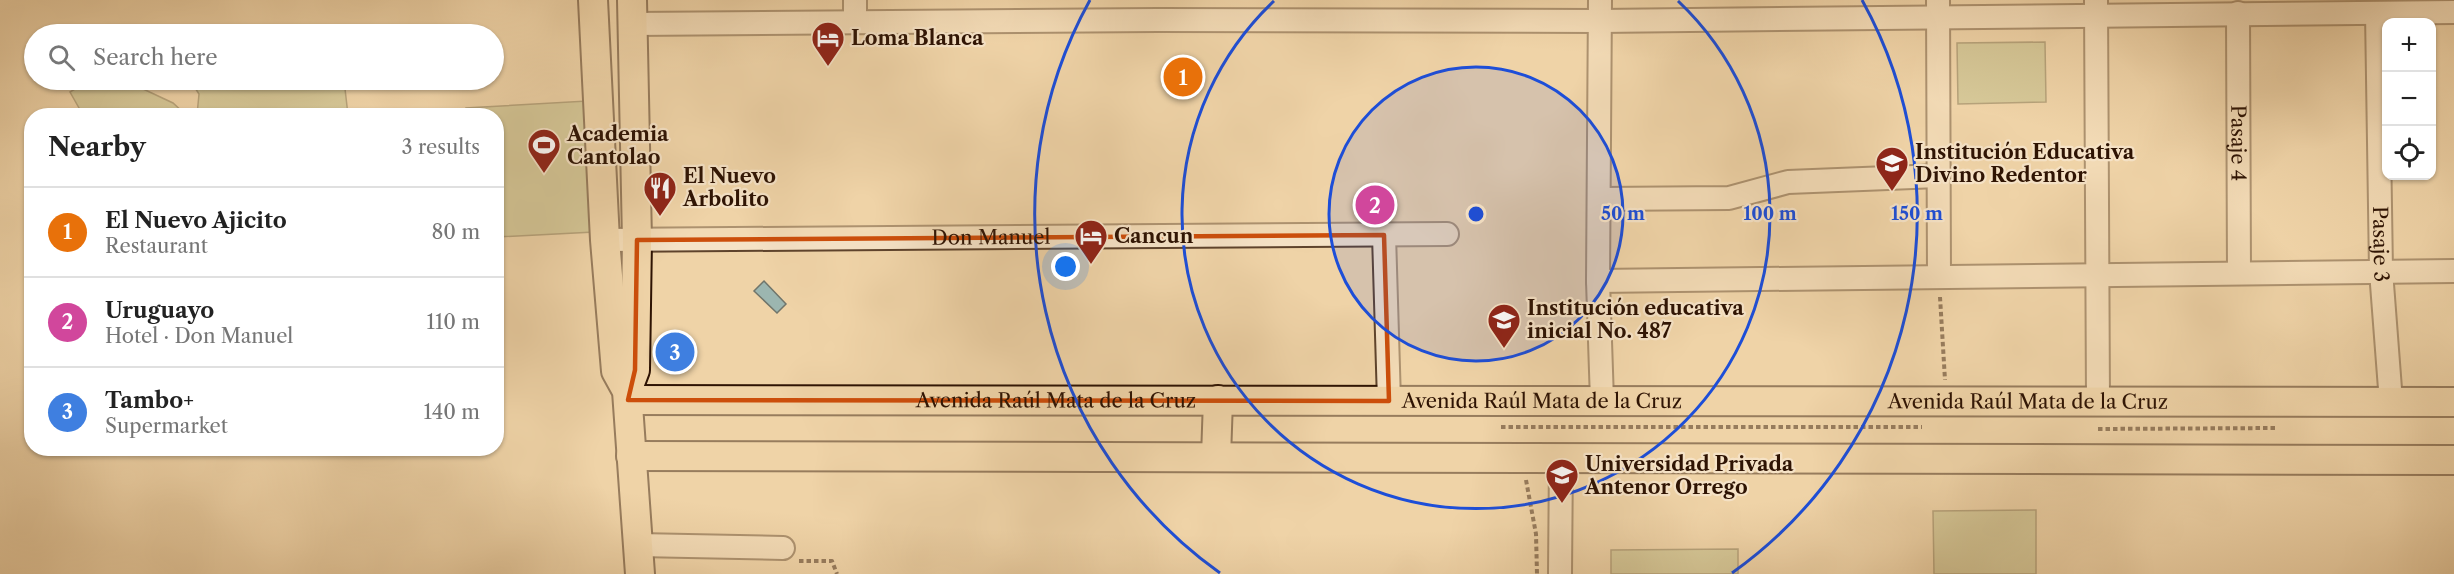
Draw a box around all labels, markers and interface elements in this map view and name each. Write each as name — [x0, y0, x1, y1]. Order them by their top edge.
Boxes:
map controls — [2382, 18, 2436, 180]
button: + — [2382, 18, 2436, 72]
hotel icon: Loma Blanca — [810, 20, 846, 67]
search box — [24, 24, 504, 90]
place label: Loma Blanca — [851, 26, 984, 50]
icon: search — [45, 41, 78, 74]
text: Search here — [93, 44, 218, 71]
pin: 1 — [1164, 54, 1202, 100]
button: − — [2382, 72, 2436, 126]
street label: Pasaje 4 — [2226, 105, 2251, 181]
place label: Academia Cantolao — [566, 122, 669, 169]
button: locate — [2382, 126, 2436, 180]
sports icon: Academia Cantolao — [526, 127, 562, 174]
text: Nearby — [48, 131, 146, 163]
text: 3 results — [402, 135, 480, 159]
place label: Institución Educativa Divino Redentor — [1915, 140, 2135, 187]
school or university icon: Institución Educativa Divino Redentor — [1874, 145, 1910, 192]
place label: El Nuevo Arbolito — [682, 164, 776, 211]
restaurant icon: El Nuevo Arbolito — [642, 170, 678, 217]
pin: 2 — [1356, 182, 1394, 228]
text: 50 m — [1601, 203, 1645, 225]
text: 100 m — [1743, 203, 1797, 225]
text: 150 m — [1891, 203, 1943, 225]
centre of rings — [1466, 204, 1486, 224]
street label: Pasaje 3 — [2368, 206, 2394, 283]
text: El Nuevo Ajicito — [105, 207, 287, 234]
hotel icon: Cancun — [1073, 218, 1109, 265]
text: 1 — [63, 220, 72, 244]
text: 80 m — [432, 220, 480, 244]
place label: Cancun — [1114, 224, 1194, 248]
street label: Don Manuel — [931, 225, 1051, 250]
text: Restaurant — [105, 234, 208, 258]
your location — [1051, 252, 1080, 281]
place label: Institución educativa inicial No. 487 — [1527, 296, 1744, 343]
text: Uruguayo — [105, 297, 214, 324]
school or university icon: Institución educativa inicial No. 487 — [1486, 302, 1522, 349]
text: 2 — [62, 310, 73, 334]
text: 110 m — [427, 310, 480, 334]
text: Hotel · Don Manuel — [105, 324, 293, 348]
pin: 3 — [656, 330, 694, 374]
text: Tambo+ — [105, 387, 194, 414]
street label: Avenida Raúl Mata de la Cruz — [915, 388, 1196, 413]
street label: Avenida Raúl Mata de la Cruz — [1401, 389, 1682, 413]
street label: Avenida Raúl Mata de la Cruz — [1887, 389, 2168, 414]
text: 3 — [62, 400, 73, 424]
text: 140 m — [423, 400, 480, 424]
text: Supermarket — [105, 414, 228, 438]
place label: Universidad Privada Antenor Orrego — [1584, 452, 1794, 499]
school or university icon: Universidad Privada Antenor Orrego — [1544, 457, 1580, 504]

